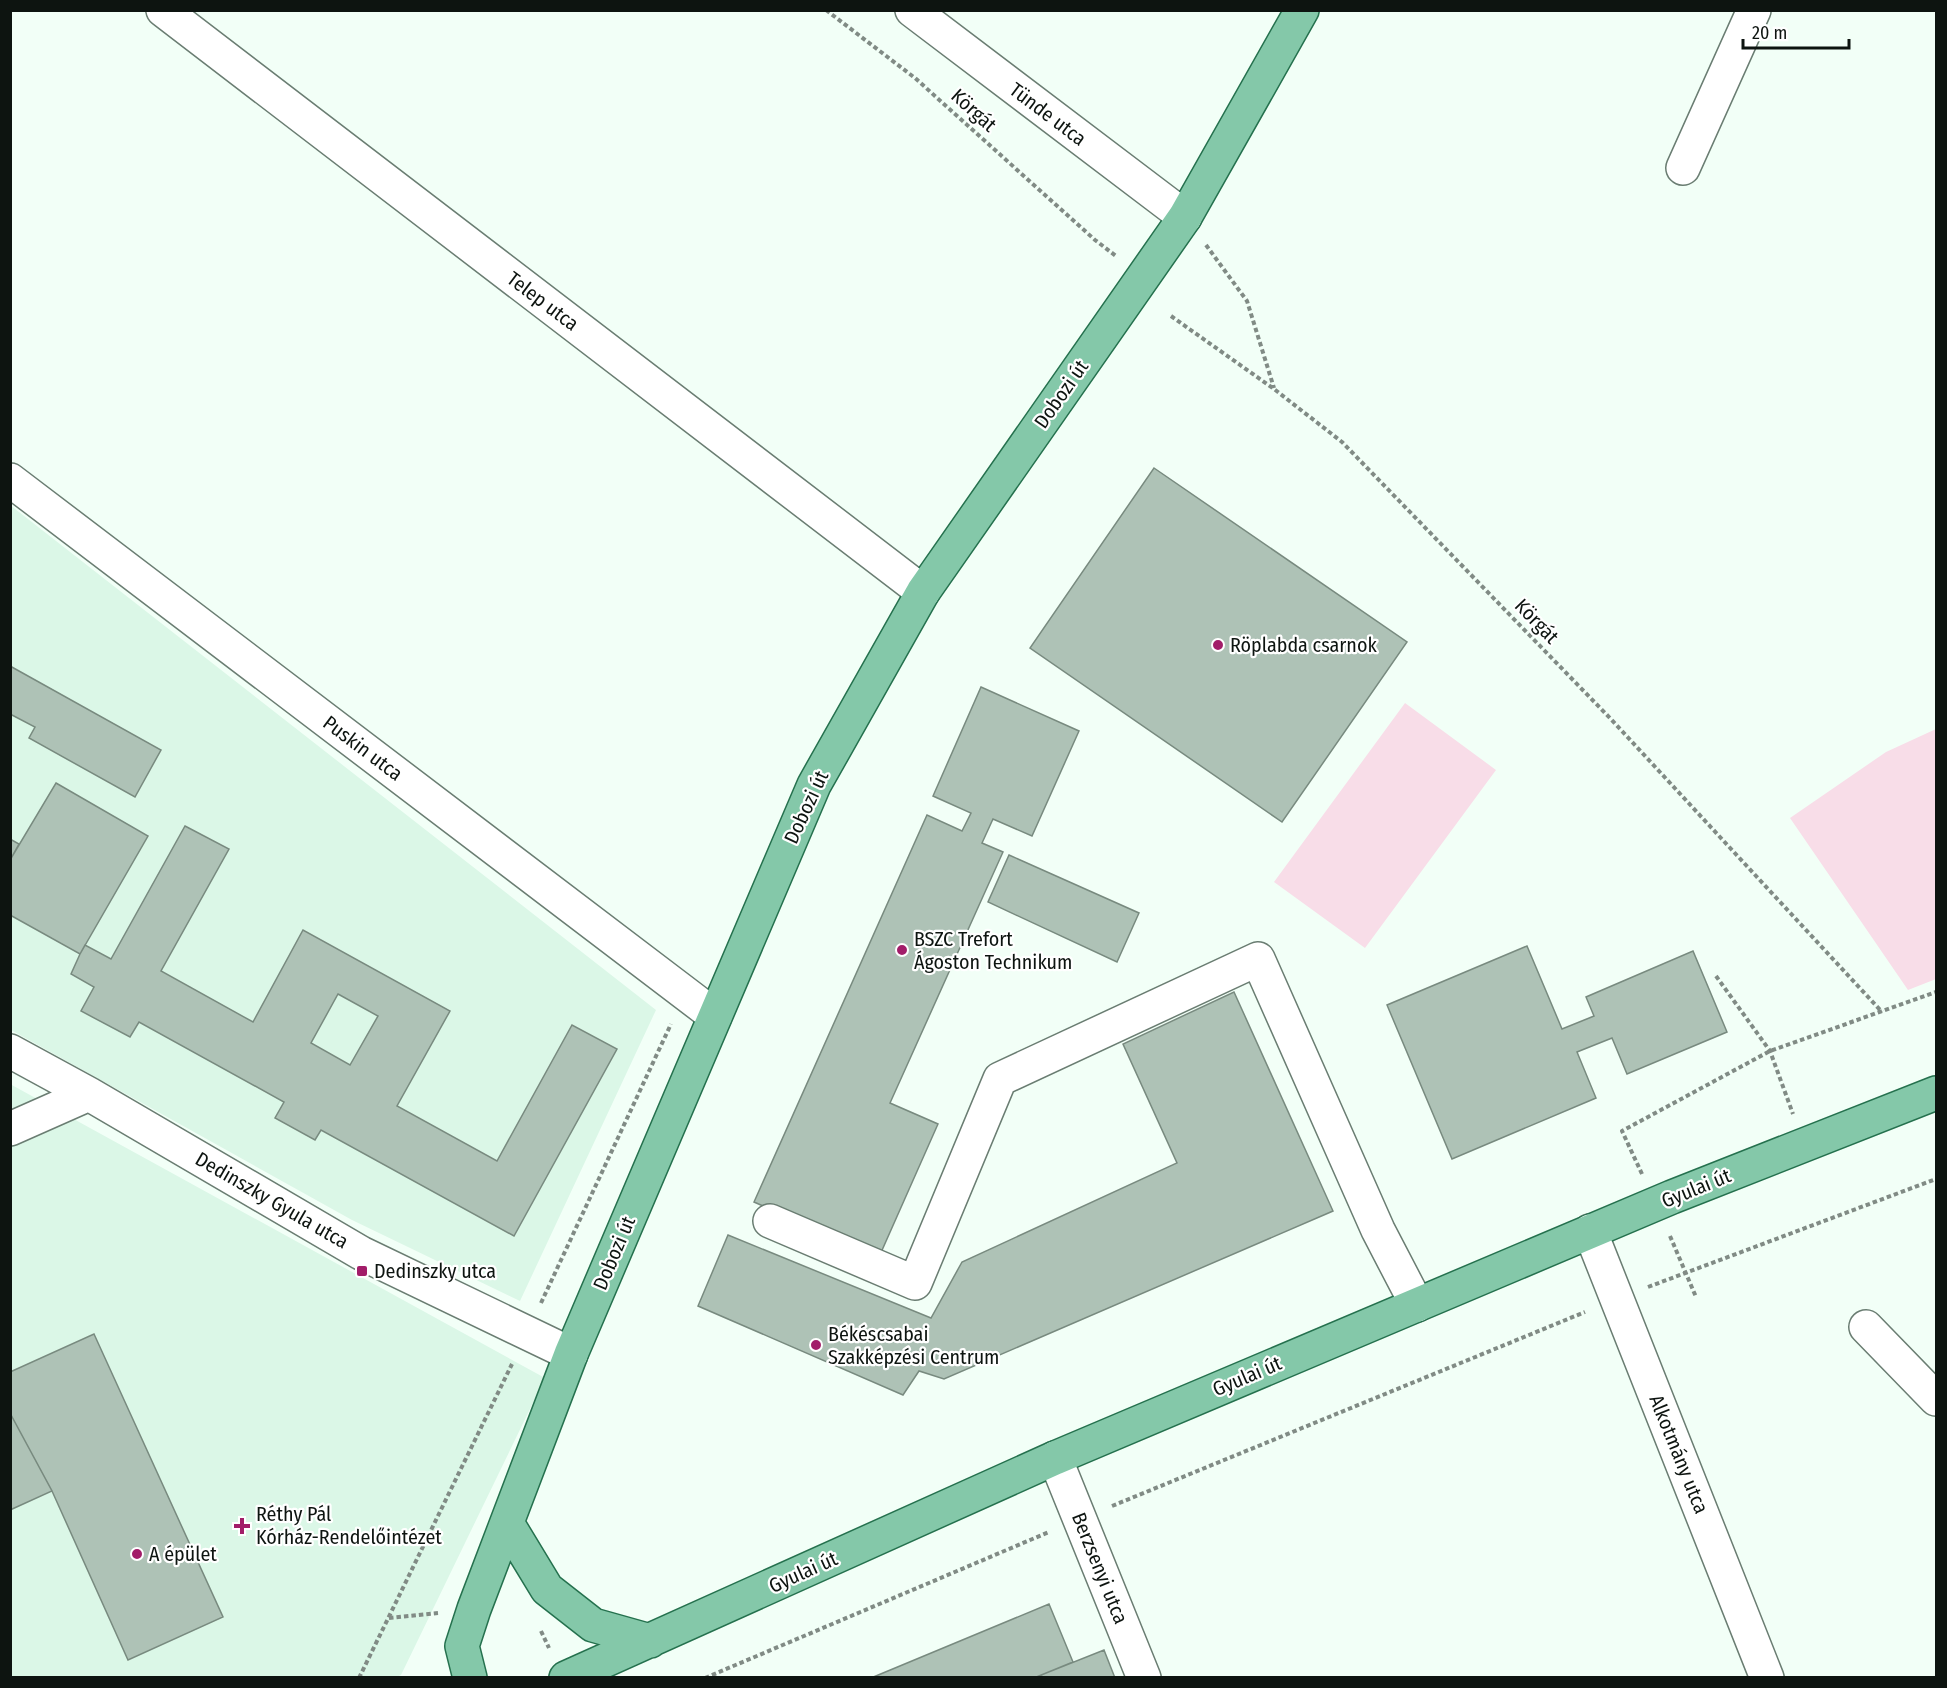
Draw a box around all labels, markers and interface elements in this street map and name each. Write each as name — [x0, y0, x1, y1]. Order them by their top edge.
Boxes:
scale bar — [1743, 12, 1850, 50]
text: 20 m — [1752, 22, 1787, 44]
street label: Tünde utca — [1005, 77, 1091, 151]
street label: Körgát — [946, 83, 1002, 137]
street label: Telep utca — [503, 266, 583, 336]
street label: Dobozi út — [1029, 355, 1093, 433]
street label: Körgát — [1510, 594, 1564, 649]
place label: Röplabda csarnok — [1230, 633, 1377, 657]
marker: Röplabda csarnok — [1211, 638, 1225, 652]
street label: Puskin utca — [318, 710, 408, 786]
street label: Dobozi út — [779, 766, 834, 847]
place label: BSZC Trefort Ágoston Technikum — [914, 927, 1072, 974]
marker: BSZC Trefort Ágoston Technikum — [895, 943, 909, 957]
street label: Dedinszky Gyula utca — [191, 1146, 353, 1254]
street label: Gyulai út — [1658, 1163, 1735, 1213]
street label: Dobozi út — [588, 1212, 640, 1294]
place label: Dedinszky utca — [374, 1259, 496, 1283]
marker: Dedinszky utca — [355, 1264, 369, 1278]
place label: Békéscsabai Szakképzési Centrum — [828, 1322, 999, 1369]
marker: Békéscsabai Szakképzési Centrum — [809, 1338, 823, 1352]
street label: Gyulai út — [1209, 1351, 1286, 1401]
street label: Alkotmány utca — [1644, 1391, 1714, 1517]
place label: Réthy Pál Kórház-Rendelőintézet — [256, 1502, 442, 1549]
street label: Berzsenyi utca — [1067, 1509, 1133, 1627]
marker: Réthy Pál Kórház-Rendelőintézet — [233, 1517, 251, 1535]
place label: A épület — [149, 1542, 217, 1566]
street label: Gyulai út — [765, 1546, 841, 1598]
marker: A épület — [130, 1547, 144, 1561]

